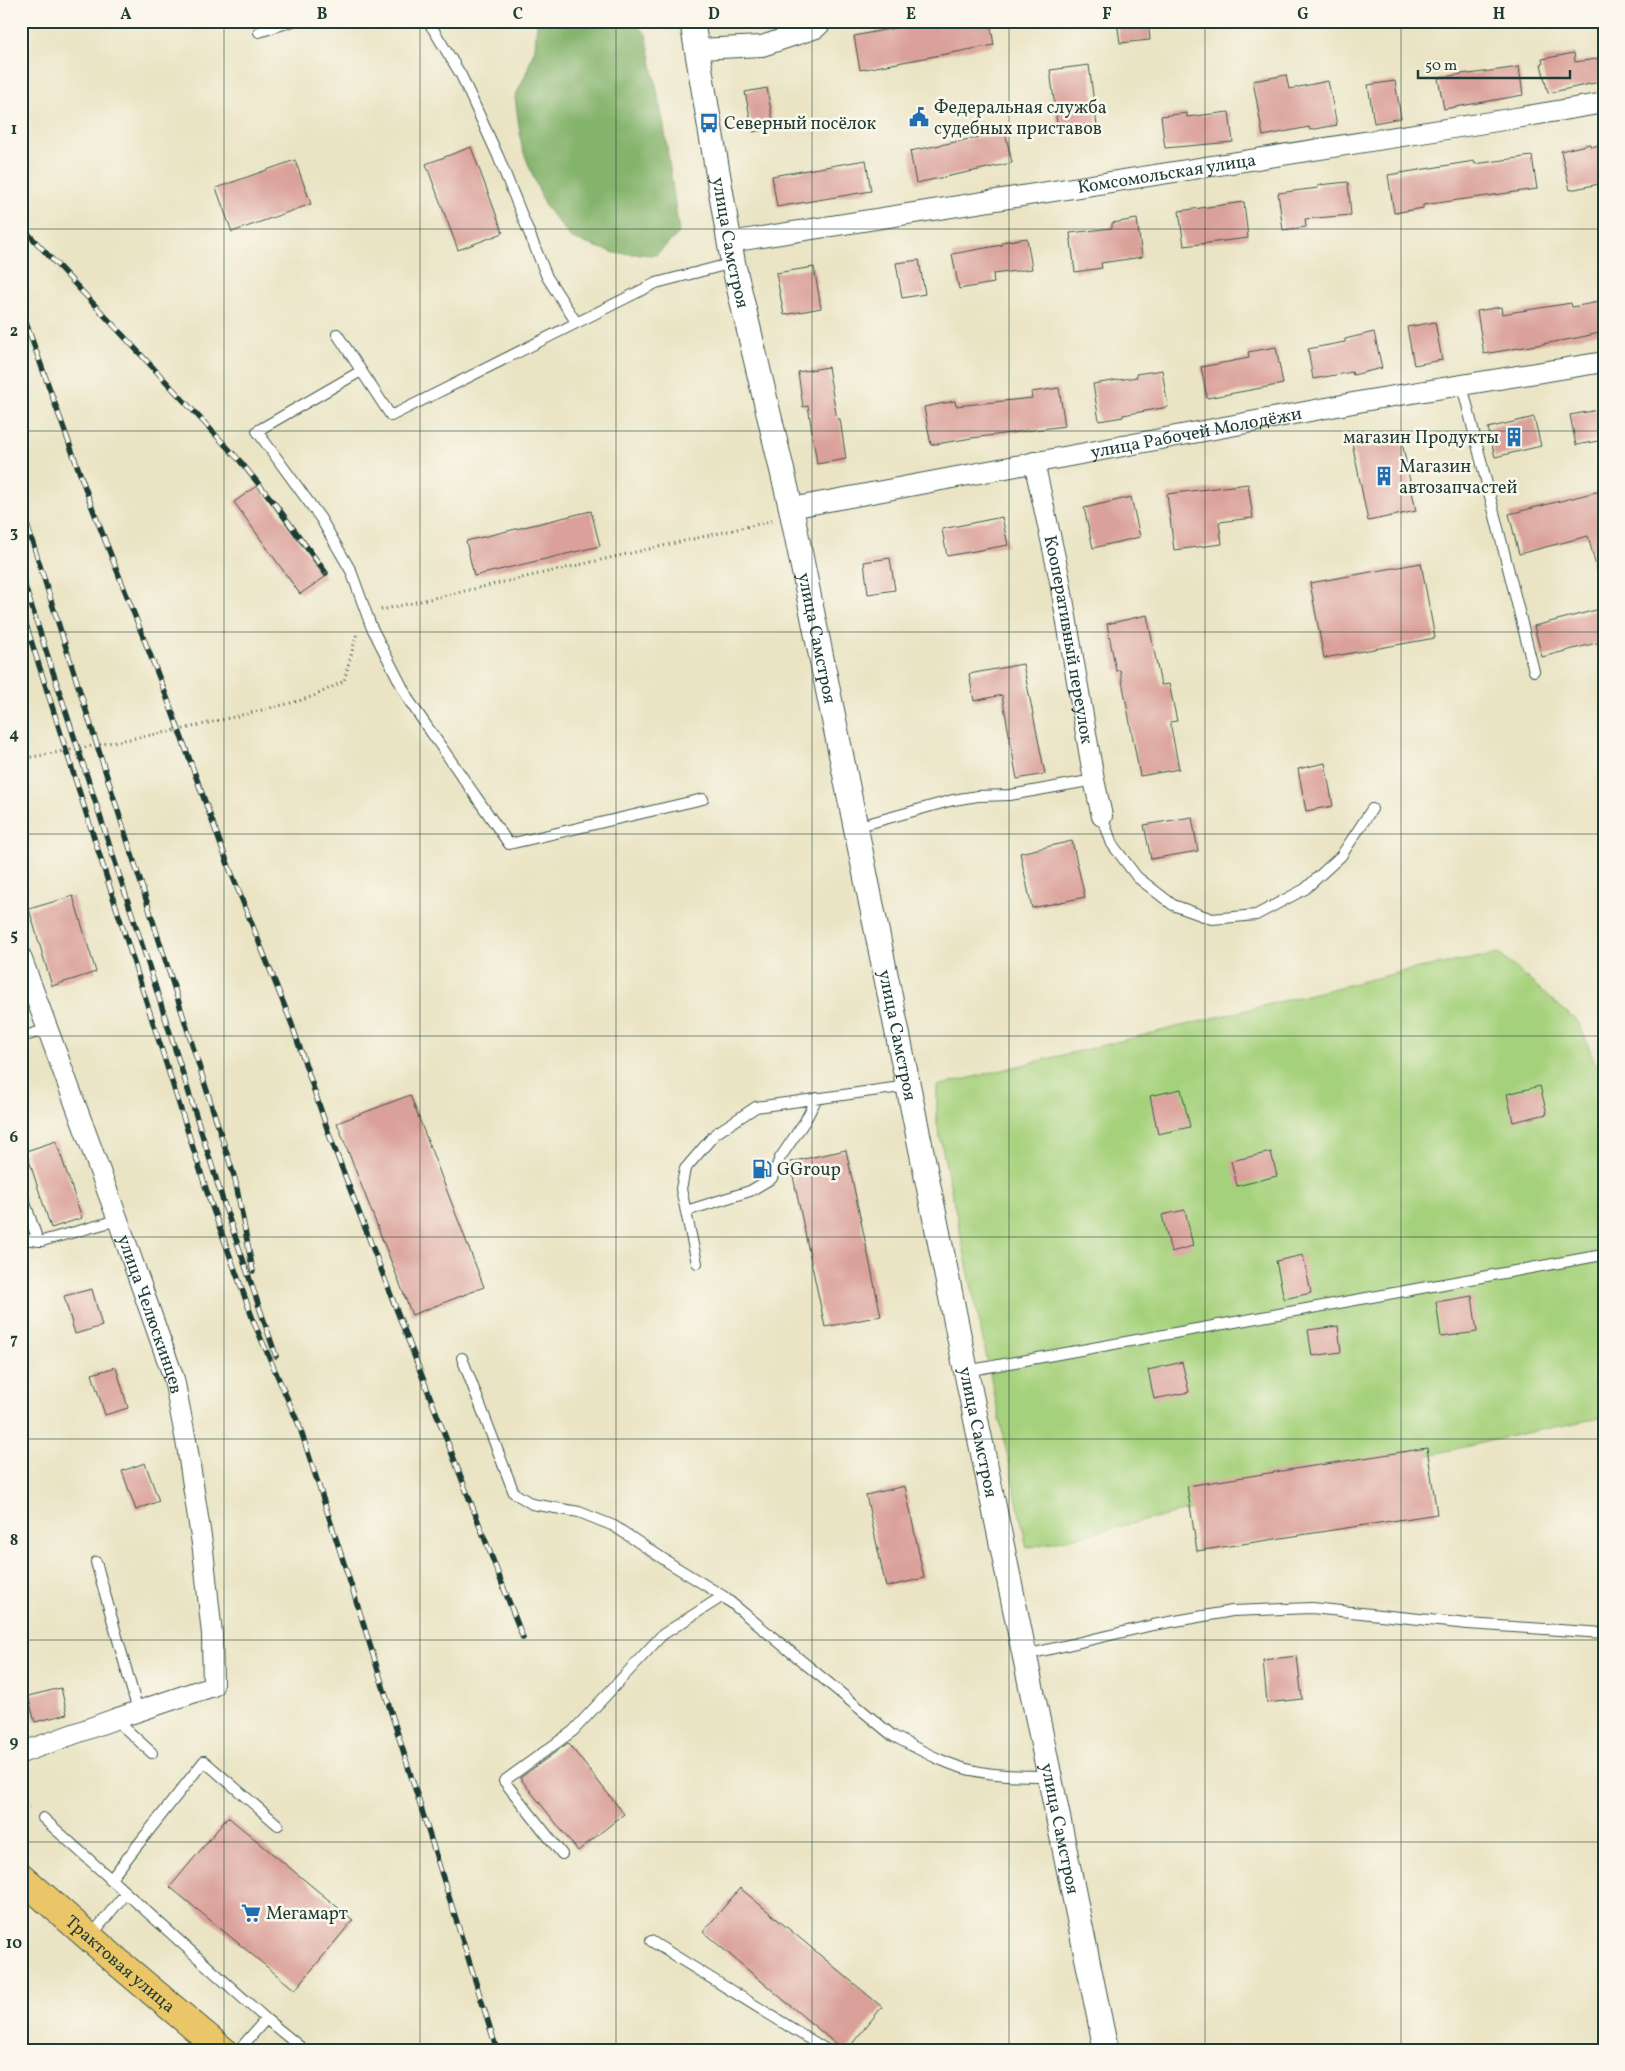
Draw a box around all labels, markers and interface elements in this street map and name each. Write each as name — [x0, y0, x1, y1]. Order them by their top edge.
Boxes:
text: A — [120, 4, 132, 26]
text: B — [317, 4, 328, 26]
text: C — [513, 4, 523, 26]
text: D — [708, 4, 720, 26]
text: E — [906, 4, 916, 26]
text: F — [1102, 4, 1112, 26]
text: G — [1297, 4, 1309, 26]
text: H — [1493, 4, 1505, 26]
scale bar — [1418, 48, 1570, 80]
text: 50 m — [1425, 56, 1457, 77]
place label: Федеральная служба судебных приставов — [934, 96, 1107, 142]
public building icon: Федеральная служба судебных приставов — [908, 106, 930, 128]
bus stop icon: Северный посёлок — [698, 112, 720, 134]
place label: Северный посёлок — [724, 112, 877, 137]
text: 1 — [11, 119, 17, 141]
street label: Комсомольская улица — [1076, 148, 1258, 201]
street label: улица Самстроя — [705, 175, 754, 311]
text: 2 — [10, 321, 18, 343]
street label: улица Рабочей Молодёжи — [1089, 402, 1304, 466]
place label: магазин Продукты — [1343, 426, 1499, 451]
building icon: магазин Продукты — [1503, 426, 1525, 448]
place label: Магазин автозапчастей — [1399, 455, 1518, 501]
building icon: Магазин автозапчастей — [1373, 465, 1395, 487]
text: 3 — [10, 522, 18, 544]
street label: Кооперативный переулок — [1036, 533, 1099, 746]
street label: улица Самстроя — [790, 571, 841, 706]
text: 4 — [9, 724, 19, 746]
text: 5 — [10, 925, 18, 947]
street label: улица Самстроя — [871, 968, 922, 1103]
text: 6 — [10, 1127, 19, 1149]
fuel station icon: GGroup — [751, 1158, 773, 1180]
place label: GGroup — [777, 1158, 841, 1183]
street label: улица Челюскинцев — [110, 1232, 188, 1396]
text: 7 — [10, 1329, 18, 1351]
street label: улица Самстроя — [951, 1365, 1003, 1500]
text: 8 — [10, 1530, 18, 1552]
text: 9 — [10, 1732, 19, 1754]
street label: улица Самстроя — [1033, 1761, 1085, 1897]
supermarket icon: Мегамарт — [240, 1902, 262, 1924]
place label: Мегамарт — [266, 1902, 348, 1927]
street label: Трактовая улица — [59, 1910, 180, 2019]
text: 10 — [6, 1933, 22, 1955]

